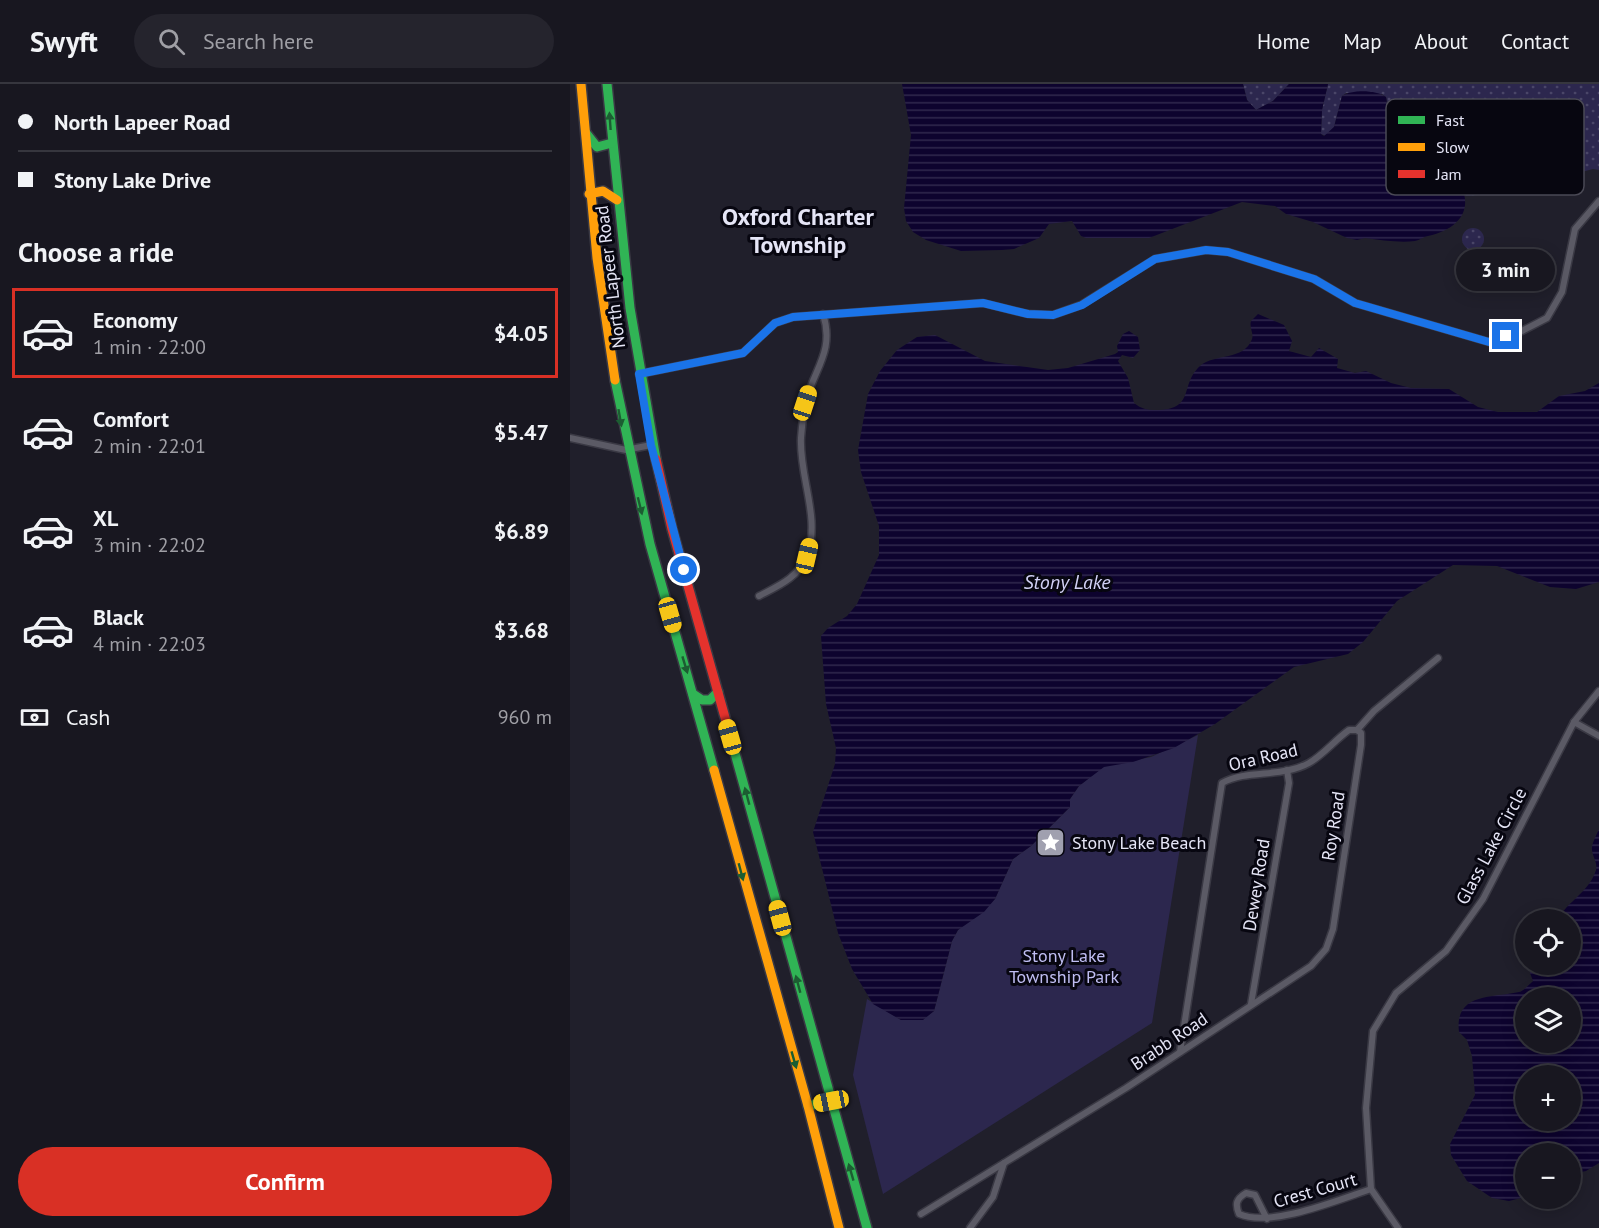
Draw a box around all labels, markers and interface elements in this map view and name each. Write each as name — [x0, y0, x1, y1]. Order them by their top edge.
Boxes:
search box — [134, 14, 554, 68]
text: Swyft — [30, 23, 98, 60]
icon: search — [155, 25, 188, 58]
text: Search here — [203, 27, 314, 55]
text: Home — [1257, 28, 1310, 55]
text: Map — [1343, 28, 1382, 55]
text: About — [1415, 28, 1468, 55]
text: Contact — [1501, 28, 1569, 55]
legend — [1386, 99, 1584, 195]
text: North Lapeer Road — [54, 108, 230, 136]
text: Fast — [1436, 110, 1465, 130]
one-way arrow — [605, 111, 615, 130]
text: Slow — [1436, 137, 1470, 157]
text: Jam — [1435, 164, 1462, 184]
text: Stony Lake Drive — [54, 166, 211, 194]
district label: Oxford Charter Township — [722, 201, 875, 260]
street label: North Lapeer Road — [590, 204, 630, 350]
text: Choose a ride — [18, 235, 174, 269]
callout: 3 min — [1456, 249, 1556, 291]
text: 3 min — [1481, 257, 1530, 283]
icon: car — [21, 306, 75, 360]
text: Economy — [93, 306, 177, 334]
text: $4.05 — [494, 319, 549, 347]
route end — [1492, 322, 1519, 349]
text: 1 min · 22:00 — [93, 334, 206, 360]
car — [791, 383, 819, 423]
icon: car — [21, 405, 75, 459]
text: Comfort — [93, 405, 169, 433]
one-way arrow — [616, 409, 625, 428]
text: $5.47 — [494, 418, 549, 446]
text: 2 min · 22:01 — [93, 433, 206, 459]
one-way arrow — [636, 497, 646, 516]
icon: car — [21, 504, 75, 558]
text: XL — [93, 504, 118, 532]
text: $6.89 — [494, 517, 549, 545]
text: 3 min · 22:02 — [93, 532, 206, 558]
car — [794, 536, 820, 576]
route start — [670, 556, 697, 583]
water label: Stony Lake — [1024, 569, 1111, 595]
car — [656, 595, 684, 635]
icon: car — [21, 603, 75, 657]
text: Black — [93, 603, 144, 631]
text: $3.68 — [494, 616, 549, 644]
text: 4 min · 22:03 — [93, 631, 206, 657]
one-way arrow — [681, 656, 690, 674]
icon: cash — [18, 701, 51, 734]
text: Cash — [66, 703, 110, 731]
text: 960 m — [498, 704, 552, 730]
car — [716, 717, 744, 757]
street label: Ora Road — [1226, 738, 1300, 776]
street label: Glass Lake Circle — [1451, 784, 1531, 908]
one-way arrow — [741, 787, 751, 805]
street label: Roy Road — [1316, 790, 1350, 862]
place icon: Stony Lake Beach — [1035, 826, 1067, 858]
place label: Stony Lake Beach — [1072, 831, 1206, 854]
street label: Dewey Road — [1237, 837, 1275, 933]
one-way arrow — [737, 864, 746, 882]
car — [767, 898, 793, 938]
map controls — [1515, 909, 1581, 1209]
button: locate — [1515, 909, 1581, 975]
park label: Stony Lake Township Park — [1009, 944, 1119, 988]
one-way arrow — [793, 975, 802, 993]
button: layers — [1515, 987, 1581, 1053]
street label: Brabb Road — [1126, 1007, 1212, 1075]
one-way arrow — [790, 1051, 800, 1069]
button: + — [1515, 1065, 1581, 1131]
car — [812, 1089, 850, 1113]
button: − — [1515, 1143, 1581, 1209]
button: Confirm — [18, 1147, 552, 1216]
one-way arrow — [846, 1163, 855, 1181]
street label: Crest Court — [1271, 1167, 1359, 1213]

